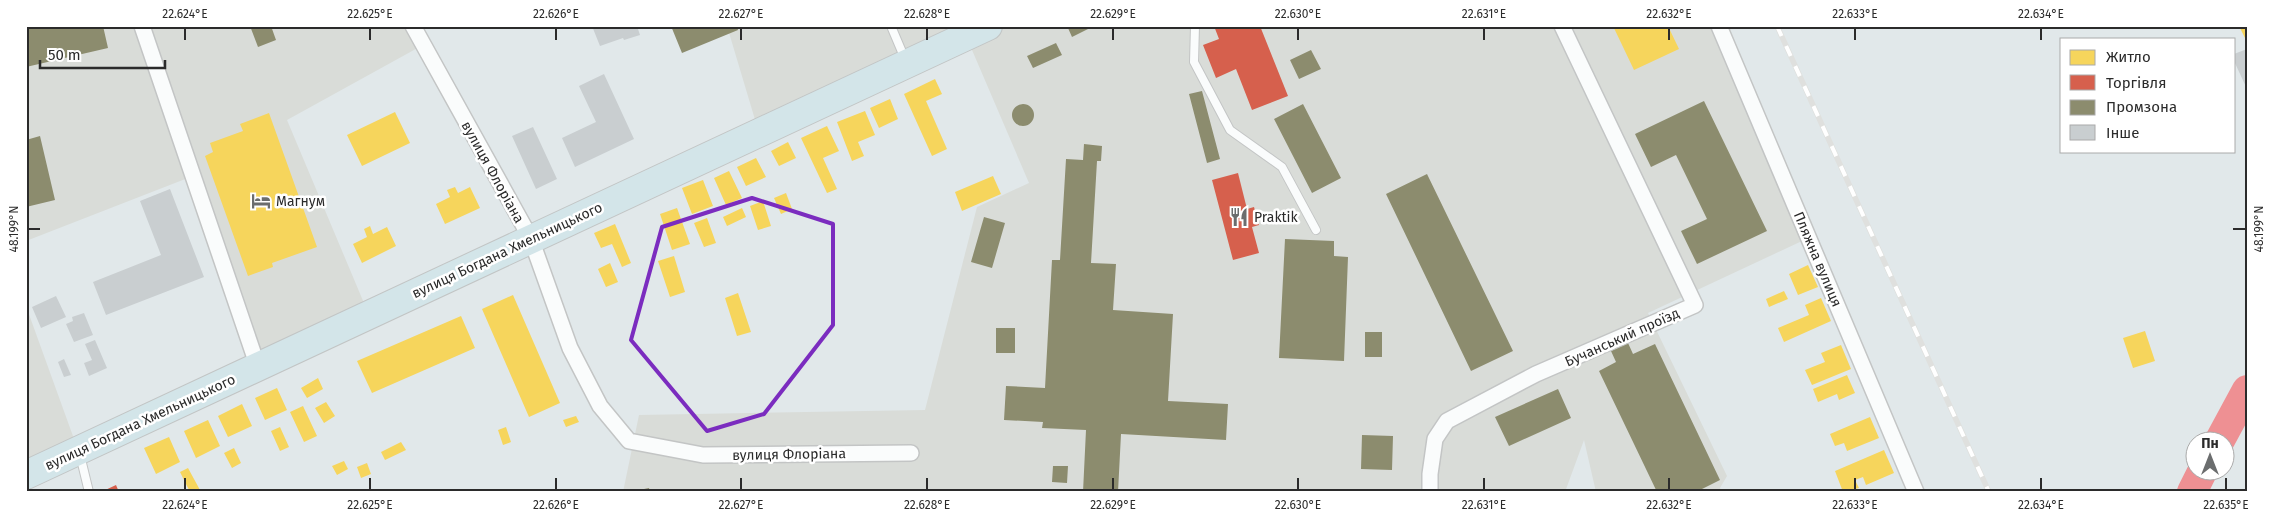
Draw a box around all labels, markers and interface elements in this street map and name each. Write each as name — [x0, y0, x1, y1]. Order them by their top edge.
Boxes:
text: 22.624°E — [162, 7, 208, 21]
text: 22.625°E — [347, 7, 393, 21]
text: 22.626°E — [533, 7, 579, 21]
text: 22.627°E — [719, 7, 763, 21]
text: 22.628°E — [904, 7, 950, 21]
text: 22.629°E — [1090, 7, 1136, 21]
text: 22.630°E — [1275, 7, 1321, 21]
text: 22.631°E — [1462, 7, 1506, 21]
text: 22.632°E — [1646, 7, 1692, 21]
text: 22.633°E — [1832, 7, 1878, 21]
text: 22.634°E — [2018, 7, 2064, 21]
scale bar — [40, 38, 165, 70]
legend — [2060, 38, 2236, 152]
text: 50 m — [48, 46, 81, 64]
text: Житло — [2106, 48, 2151, 66]
text: Торгівля — [2106, 74, 2166, 92]
text: Промзона — [2106, 98, 2177, 116]
street label: вулиця Флоріана — [458, 118, 528, 226]
text: Інше — [2106, 124, 2139, 142]
hotel icon: Магнум — [250, 190, 272, 212]
place label: Магнум — [276, 193, 325, 210]
street label: вулиця Богдана Хмельницького — [409, 199, 605, 302]
text: 48.199°N — [7, 206, 21, 252]
restaurant icon: Praktik — [1228, 206, 1250, 228]
text: 48.199°N — [2252, 206, 2266, 252]
place label: Praktik — [1254, 209, 1299, 226]
street label: Пляжна вулиця — [1790, 209, 1845, 309]
street label: Бучанський проїзд — [1562, 304, 1682, 370]
street label: вулиця Богдана Хмельницького — [42, 371, 238, 474]
north arrow — [2186, 430, 2236, 480]
text: Пн — [2201, 435, 2219, 452]
street label: вулиця Флоріана — [732, 445, 846, 464]
text: 22.624°E — [162, 498, 208, 512]
text: 22.625°E — [347, 498, 393, 512]
text: 22.626°E — [533, 498, 579, 512]
text: 22.627°E — [719, 498, 763, 512]
text: 22.628°E — [904, 498, 950, 512]
text: 22.629°E — [1090, 498, 1136, 512]
text: 22.630°E — [1275, 498, 1321, 512]
text: 22.631°E — [1462, 498, 1506, 512]
text: 22.632°E — [1646, 498, 1692, 512]
text: 22.633°E — [1832, 498, 1878, 512]
text: 22.634°E — [2018, 498, 2064, 512]
text: 22.635°E — [2203, 498, 2249, 512]

